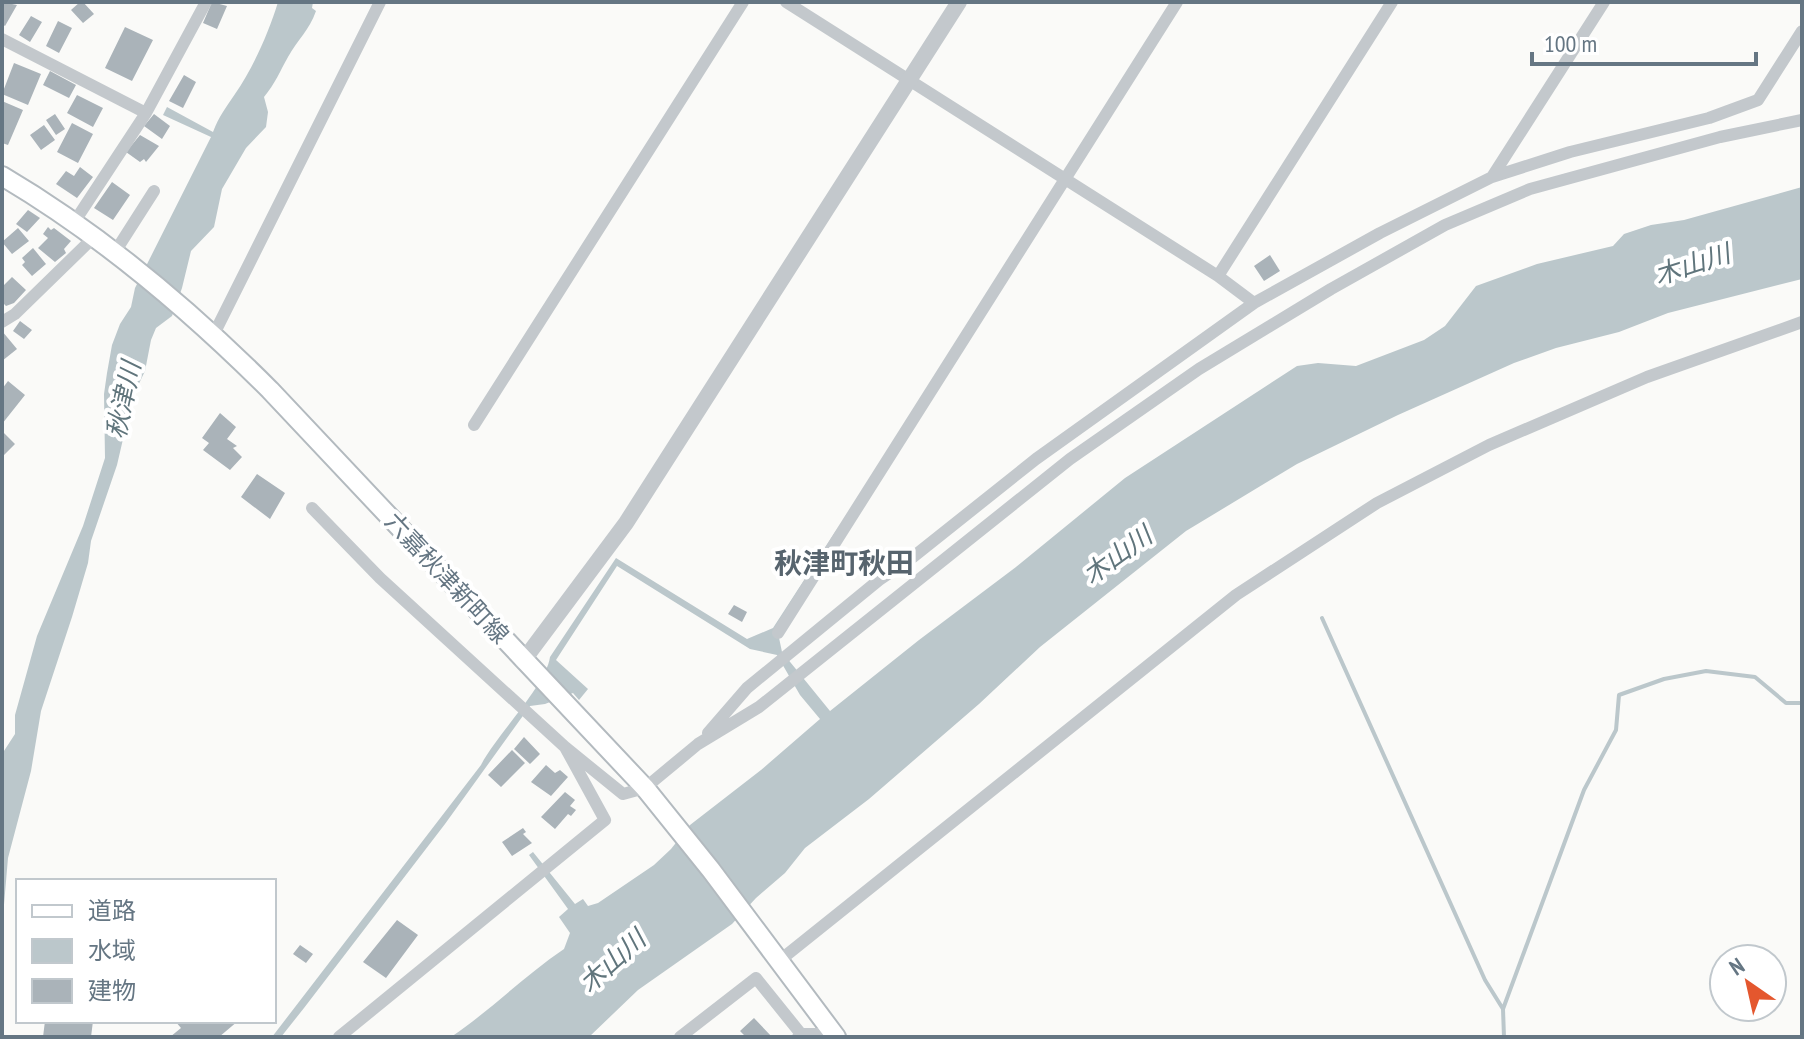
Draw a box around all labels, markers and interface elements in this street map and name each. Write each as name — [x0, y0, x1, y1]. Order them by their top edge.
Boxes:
scale bar — [1532, 16, 1756, 66]
text: 100 m — [1544, 28, 1597, 59]
water label: 木山川 — [1650, 235, 1737, 292]
water label: 秋津川 — [99, 355, 148, 442]
street label: 六嘉秋津新町線 — [378, 506, 516, 650]
water label: 木山川 — [1076, 517, 1161, 591]
district label: 秋津町秋田 — [774, 544, 914, 581]
legend — [16, 879, 276, 1023]
text: 道路 — [88, 895, 136, 926]
water label: 木山川 — [572, 921, 654, 999]
text: 水域 — [88, 935, 136, 966]
north arrow — [1708, 943, 1788, 1023]
text: N — [1724, 951, 1750, 981]
text: 建物 — [88, 975, 136, 1006]

